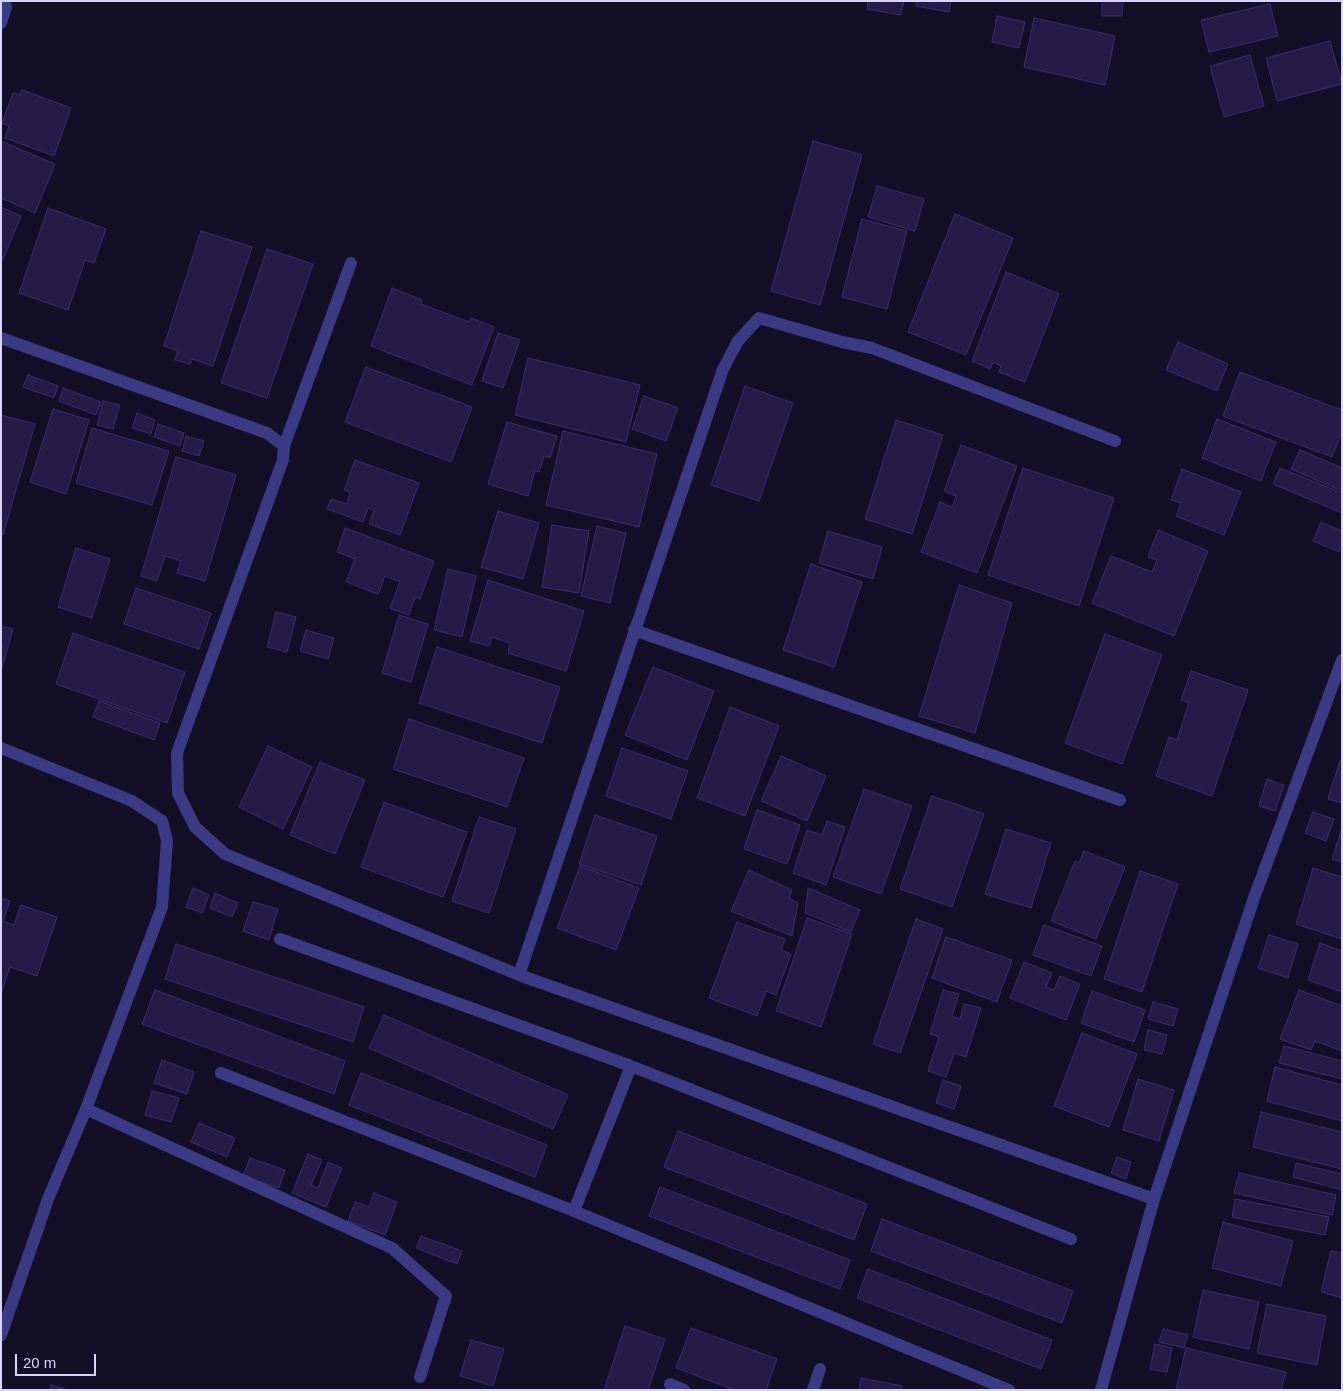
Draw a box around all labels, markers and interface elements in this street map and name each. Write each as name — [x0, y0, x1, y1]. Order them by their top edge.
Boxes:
scale bar — [18, 1344, 99, 1376]
text: 20 m — [23, 1354, 56, 1371]

